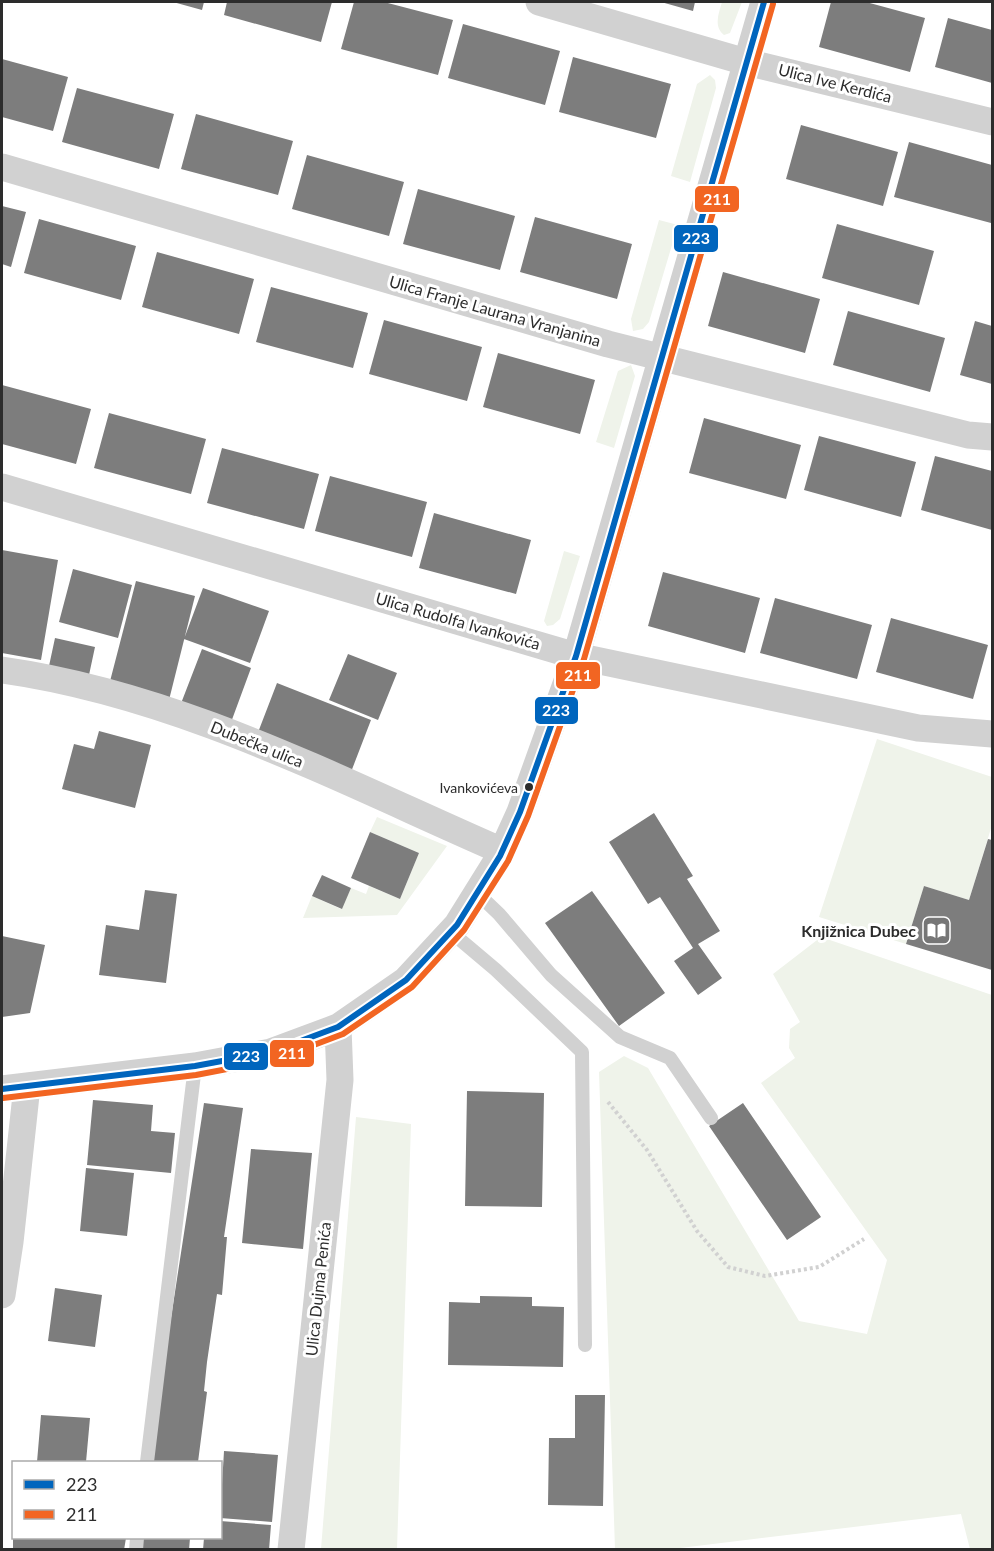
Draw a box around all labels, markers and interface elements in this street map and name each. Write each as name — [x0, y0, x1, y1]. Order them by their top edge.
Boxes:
street label: Ulica Ive Kerdića — [776, 59, 894, 106]
line badge: 211 — [694, 185, 740, 213]
text: 211 — [703, 189, 731, 208]
line badge: 223 — [673, 224, 719, 253]
text: 223 — [682, 228, 710, 247]
street label: Ulica Franje Laurana Vranjanina — [387, 271, 603, 350]
street label: Ulica Rudolfa Ivankovića — [374, 588, 543, 653]
line badge: 211 — [555, 661, 601, 690]
text: 211 — [564, 665, 592, 684]
line badge: 223 — [534, 696, 579, 725]
text: 223 — [542, 700, 570, 719]
street label: Dubečka ulica — [208, 716, 306, 771]
place label: Ivankovićeva — [440, 779, 518, 796]
marker: Ivankovićeva — [523, 781, 535, 793]
library icon: Knjižnica Dubec — [921, 915, 953, 947]
place label: Knjižnica Dubec — [801, 921, 916, 940]
line badge: 211 — [269, 1039, 315, 1068]
line badge: 223 — [223, 1042, 269, 1071]
text: 211 — [278, 1043, 306, 1062]
text: 223 — [232, 1046, 260, 1065]
street label: Ulica Dujma Penića — [301, 1221, 334, 1357]
legend — [12, 1461, 222, 1539]
text: 223 — [66, 1473, 97, 1495]
text: 211 — [66, 1503, 97, 1525]

